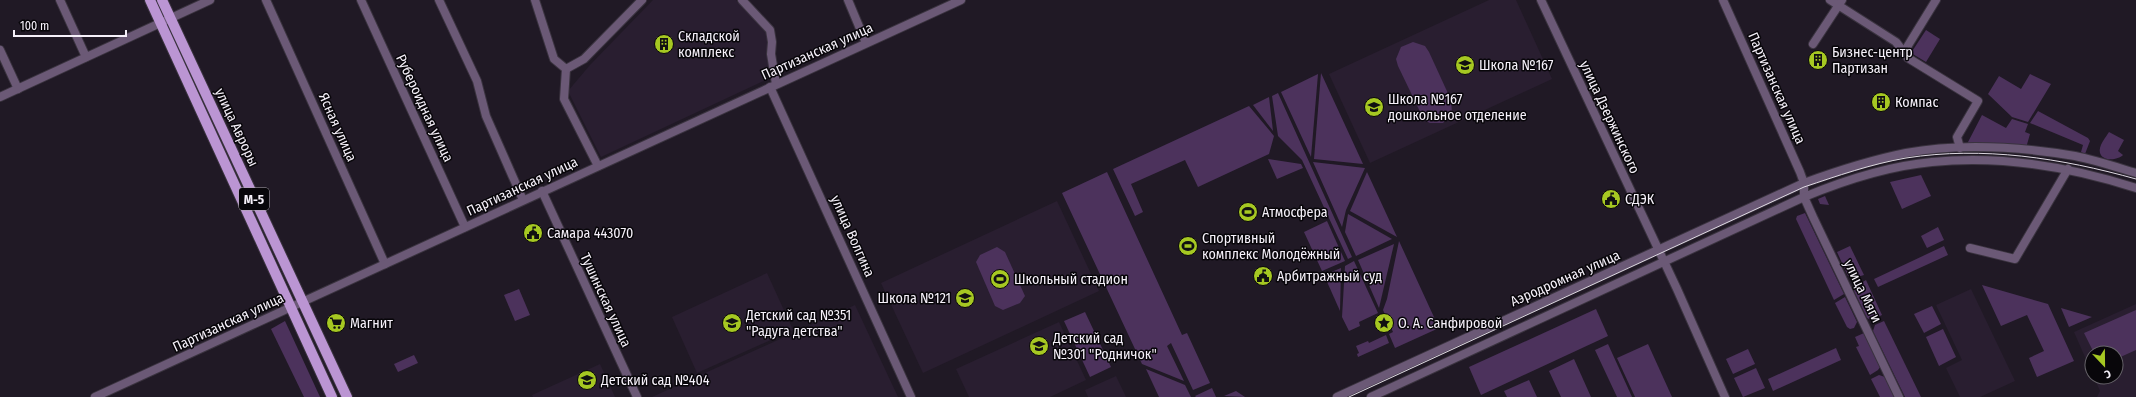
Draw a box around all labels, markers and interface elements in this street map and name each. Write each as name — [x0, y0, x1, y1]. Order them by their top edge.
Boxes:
scale bar — [14, 12, 126, 38]
text: 100 m — [20, 19, 49, 33]
street label: Партизанская улица — [759, 19, 876, 84]
place label: Складской комплекс — [678, 28, 740, 61]
street label: Партизанская улица — [1744, 30, 1809, 147]
building icon: Складской комплекс — [653, 33, 675, 55]
place label: Бизнес-центр Партизан — [1832, 44, 1913, 77]
building icon: Бизнес-центр Партизан — [1807, 49, 1829, 71]
street label: Рубероидная улица — [392, 52, 457, 165]
school or university icon: Школа №167 — [1454, 54, 1476, 76]
place label: Школа №167 — [1479, 57, 1554, 74]
street label: улица Дзержинского — [1576, 58, 1643, 176]
street label: улица Авроры — [211, 85, 262, 169]
street label: Ясная улица — [315, 90, 360, 164]
place label: Школа №167 дошкольное отделение — [1388, 91, 1527, 124]
building icon: Компас — [1870, 91, 1892, 113]
place label: Компас — [1895, 94, 1938, 111]
school or university icon: Школа №167 дошкольное отделение — [1363, 96, 1385, 118]
street label: Партизанская улица — [464, 153, 581, 220]
road number: М-5 — [239, 188, 269, 210]
public building icon: СДЭК — [1600, 188, 1622, 210]
place label: СДЭК — [1625, 191, 1655, 208]
street label: улица Волгина — [827, 193, 878, 280]
sports icon: Атмосфера — [1237, 201, 1259, 223]
place label: Атмосфера — [1262, 204, 1328, 221]
public building icon: Самара 443070 — [522, 222, 544, 244]
place label: Самара 443070 — [547, 225, 633, 242]
place label: Спортивный комплекс Молодёжный — [1202, 230, 1340, 263]
sports icon: Спортивный комплекс Молодёжный — [1177, 235, 1199, 257]
street label: Аэродромная улица — [1508, 247, 1623, 310]
street label: Тушинская улица — [576, 251, 635, 350]
street label: улица Мяги — [1840, 257, 1885, 326]
public building icon: Арбитражный суд — [1252, 265, 1274, 287]
sports icon: Школьный стадион — [989, 268, 1011, 290]
place label: Арбитражный суд — [1277, 268, 1382, 285]
place label: Школьный стадион — [1014, 271, 1128, 288]
school or university icon: Школа №121 — [954, 287, 976, 309]
street label: Партизанская улица — [170, 289, 287, 356]
place label: Школа №121 — [878, 290, 951, 307]
place label: Детский сад №351 "Радуга детства" — [745, 307, 851, 340]
supermarket icon: Магнит — [325, 312, 347, 334]
school or university icon: Детский сад №351 "Радуга детства" — [721, 312, 743, 334]
place icon: О. А. Санфировой — [1373, 312, 1395, 334]
place label: Магнит — [350, 315, 393, 332]
place label: О. А. Санфировой — [1398, 315, 1502, 332]
place label: Детский сад №301 "Родничок" — [1052, 330, 1157, 363]
school or university icon: Детский сад №301 "Родничок" — [1028, 335, 1050, 357]
north arrow — [2084, 345, 2124, 385]
text: С — [2102, 367, 2113, 381]
school or university icon: Детский сад №404 — [576, 369, 598, 391]
place label: Детский сад №404 — [600, 372, 710, 389]

